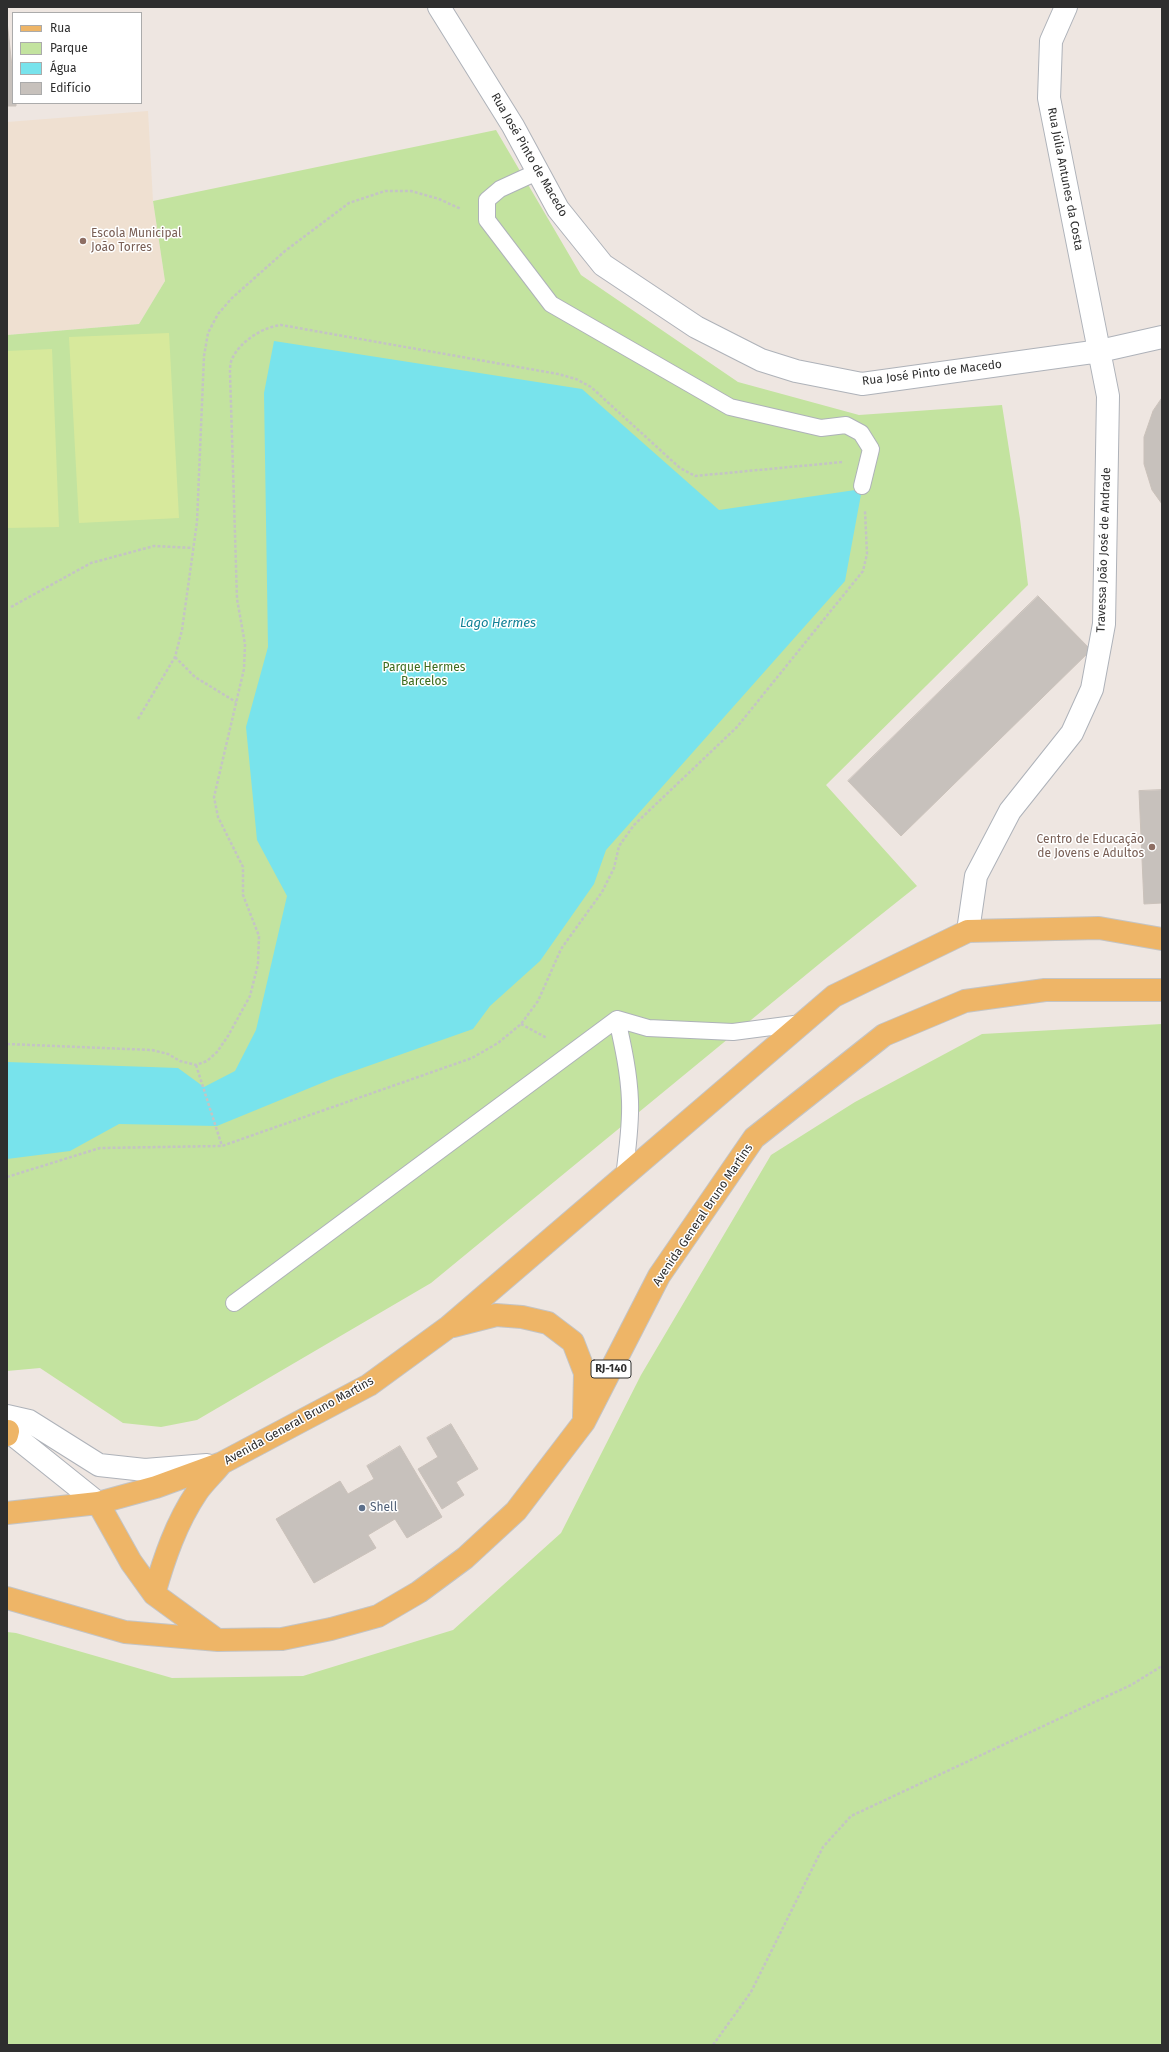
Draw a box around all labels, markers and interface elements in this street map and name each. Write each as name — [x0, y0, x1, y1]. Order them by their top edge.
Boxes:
legend — [12, 12, 142, 104]
text: Rua — [50, 21, 71, 35]
text: Parque — [50, 41, 88, 55]
text: Água — [50, 61, 77, 75]
text: Edifício — [50, 81, 91, 95]
street label: Rua José Pinto de Macedo — [488, 90, 570, 220]
street label: Rua Júlia Antunes da Costa — [1044, 106, 1086, 252]
place label: Escola Municipal João Torres — [91, 227, 181, 255]
marker: Escola Municipal João Torres — [78, 236, 88, 246]
street label: Rua José Pinto de Macedo — [861, 357, 1003, 389]
street label: Travessa João José de Andrade — [1094, 467, 1114, 633]
water label: Lago Hermes — [460, 615, 536, 631]
park label: Parque Hermes Barcelos — [383, 661, 465, 689]
place label: Centro de Educação de Jovens e Adultos — [1037, 833, 1144, 861]
marker: Centro de Educação de Jovens e Adultos — [1147, 842, 1157, 852]
street label: Avenida General Bruno Martins — [650, 1141, 756, 1289]
road number: RJ-140 — [591, 1360, 631, 1378]
street label: Avenida General Bruno Martins — [222, 1374, 376, 1468]
place label: Shell — [370, 1501, 397, 1515]
marker: Shell — [357, 1503, 367, 1513]

